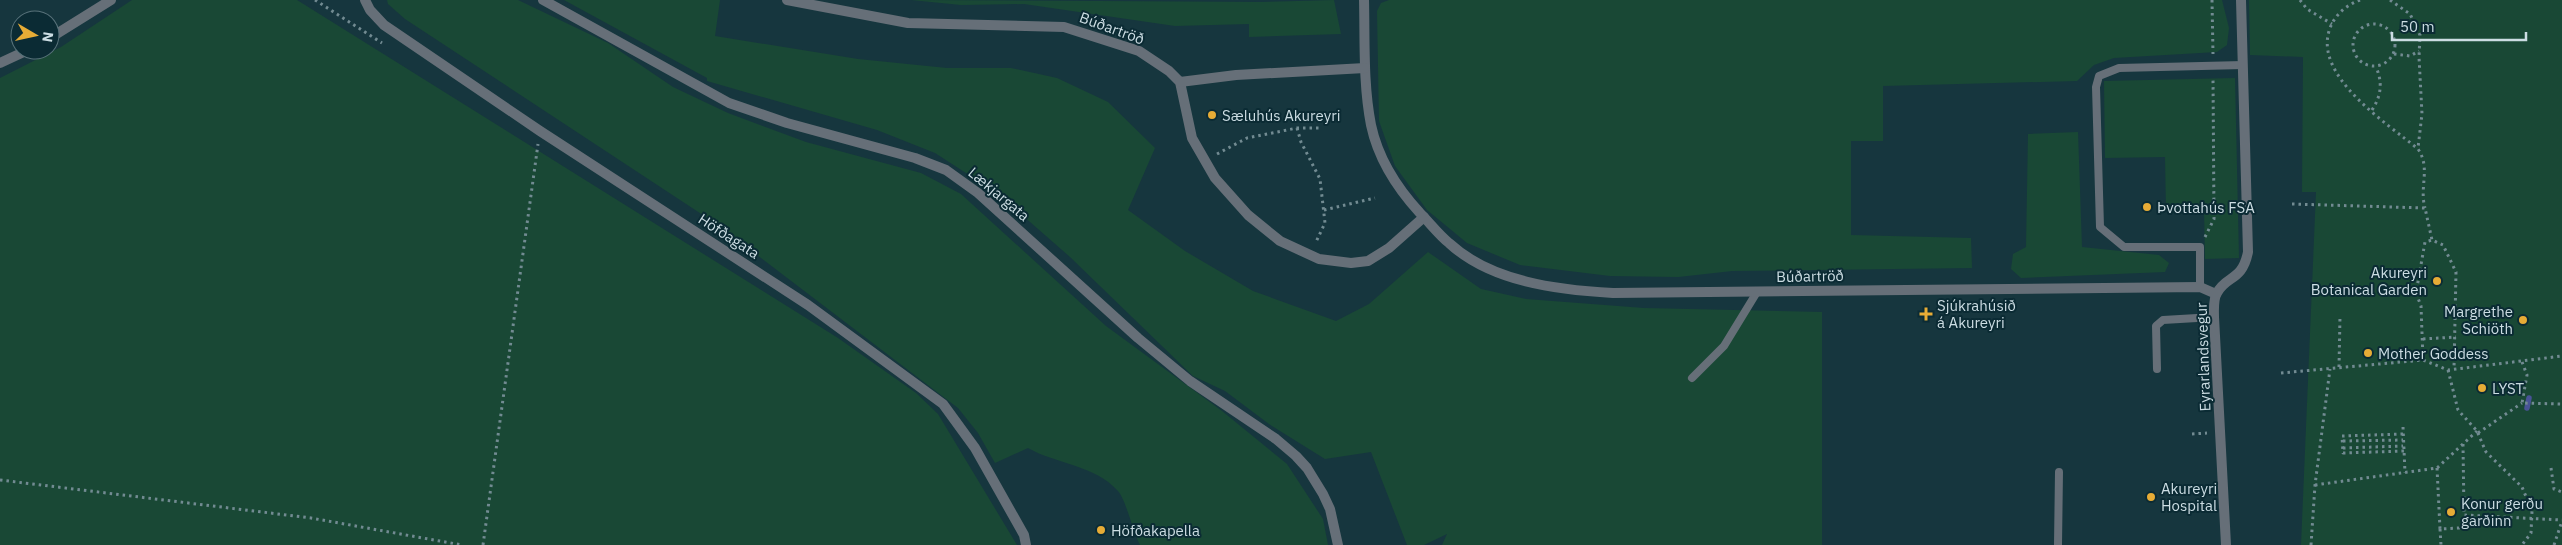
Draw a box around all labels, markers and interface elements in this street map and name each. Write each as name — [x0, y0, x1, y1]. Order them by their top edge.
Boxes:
street label: Búðartröð — [1077, 8, 1147, 48]
north arrow — [10, 10, 60, 60]
scale bar — [2392, 10, 2526, 42]
text: 50 m — [2400, 17, 2435, 36]
text: N — [38, 31, 58, 43]
place label: Sæluhús Akureyri — [1222, 106, 1340, 125]
marker: Sæluhús Akureyri — [1206, 109, 1218, 121]
street label: Lækjargata — [964, 163, 1034, 225]
place label: Þvottahús FSA — [2157, 198, 2255, 217]
marker: Þvottahús FSA — [2141, 201, 2153, 213]
street label: Höfðagata — [695, 209, 763, 263]
place label: Akureyri Botanical Garden — [2311, 263, 2427, 299]
street label: Búðartröð — [1776, 266, 1844, 286]
marker: Akureyri Botanical Garden — [2431, 275, 2443, 287]
place label: Sjúkrahúsið á Akureyri — [1937, 296, 2016, 332]
street label: Eyrarlandsvegur — [2192, 302, 2214, 412]
place label: Margrethe Schiöth — [2444, 302, 2513, 338]
marker: Sjúkrahúsið á Akureyri — [1919, 307, 1933, 321]
marker: Margrethe Schiöth — [2517, 314, 2529, 326]
place label: Mother Goddess — [2378, 344, 2489, 363]
marker: Mother Goddess — [2362, 347, 2374, 359]
place label: LYST — [2492, 379, 2524, 398]
marker: LYST — [2476, 382, 2488, 394]
place label: Akureyri Hospital — [2161, 479, 2217, 515]
marker: Akureyri Hospital — [2145, 491, 2157, 503]
place label: Konur gerðu garðinn — [2461, 494, 2543, 530]
marker: Konur gerðu garðinn — [2445, 506, 2457, 518]
place label: Höfðakapella — [1111, 521, 1200, 540]
marker: Höfðakapella — [1095, 524, 1107, 536]

